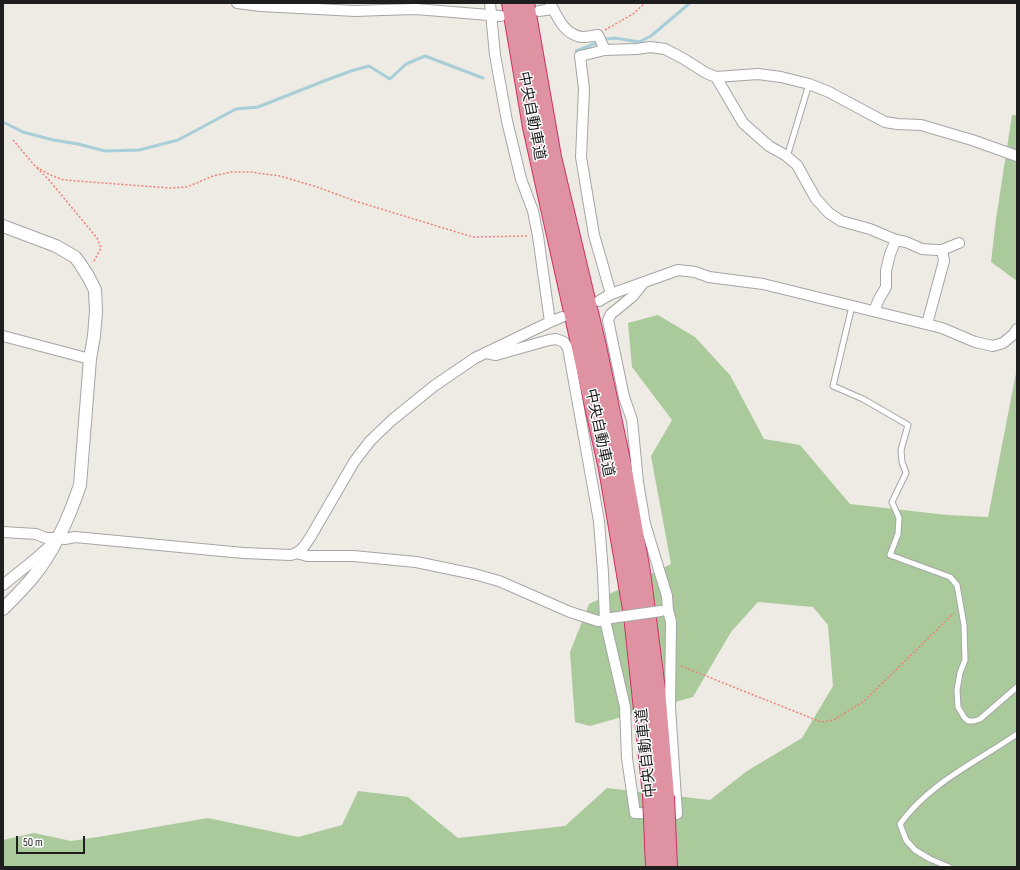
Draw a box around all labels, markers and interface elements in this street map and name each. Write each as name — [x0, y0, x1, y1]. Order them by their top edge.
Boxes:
street label: 中央自動車道 — [514, 70, 548, 162]
street label: 中央自動車道 — [581, 387, 617, 479]
street label: 中央自動車道 — [633, 707, 661, 799]
scale bar — [18, 828, 87, 854]
text: 50 m — [23, 835, 43, 850]

